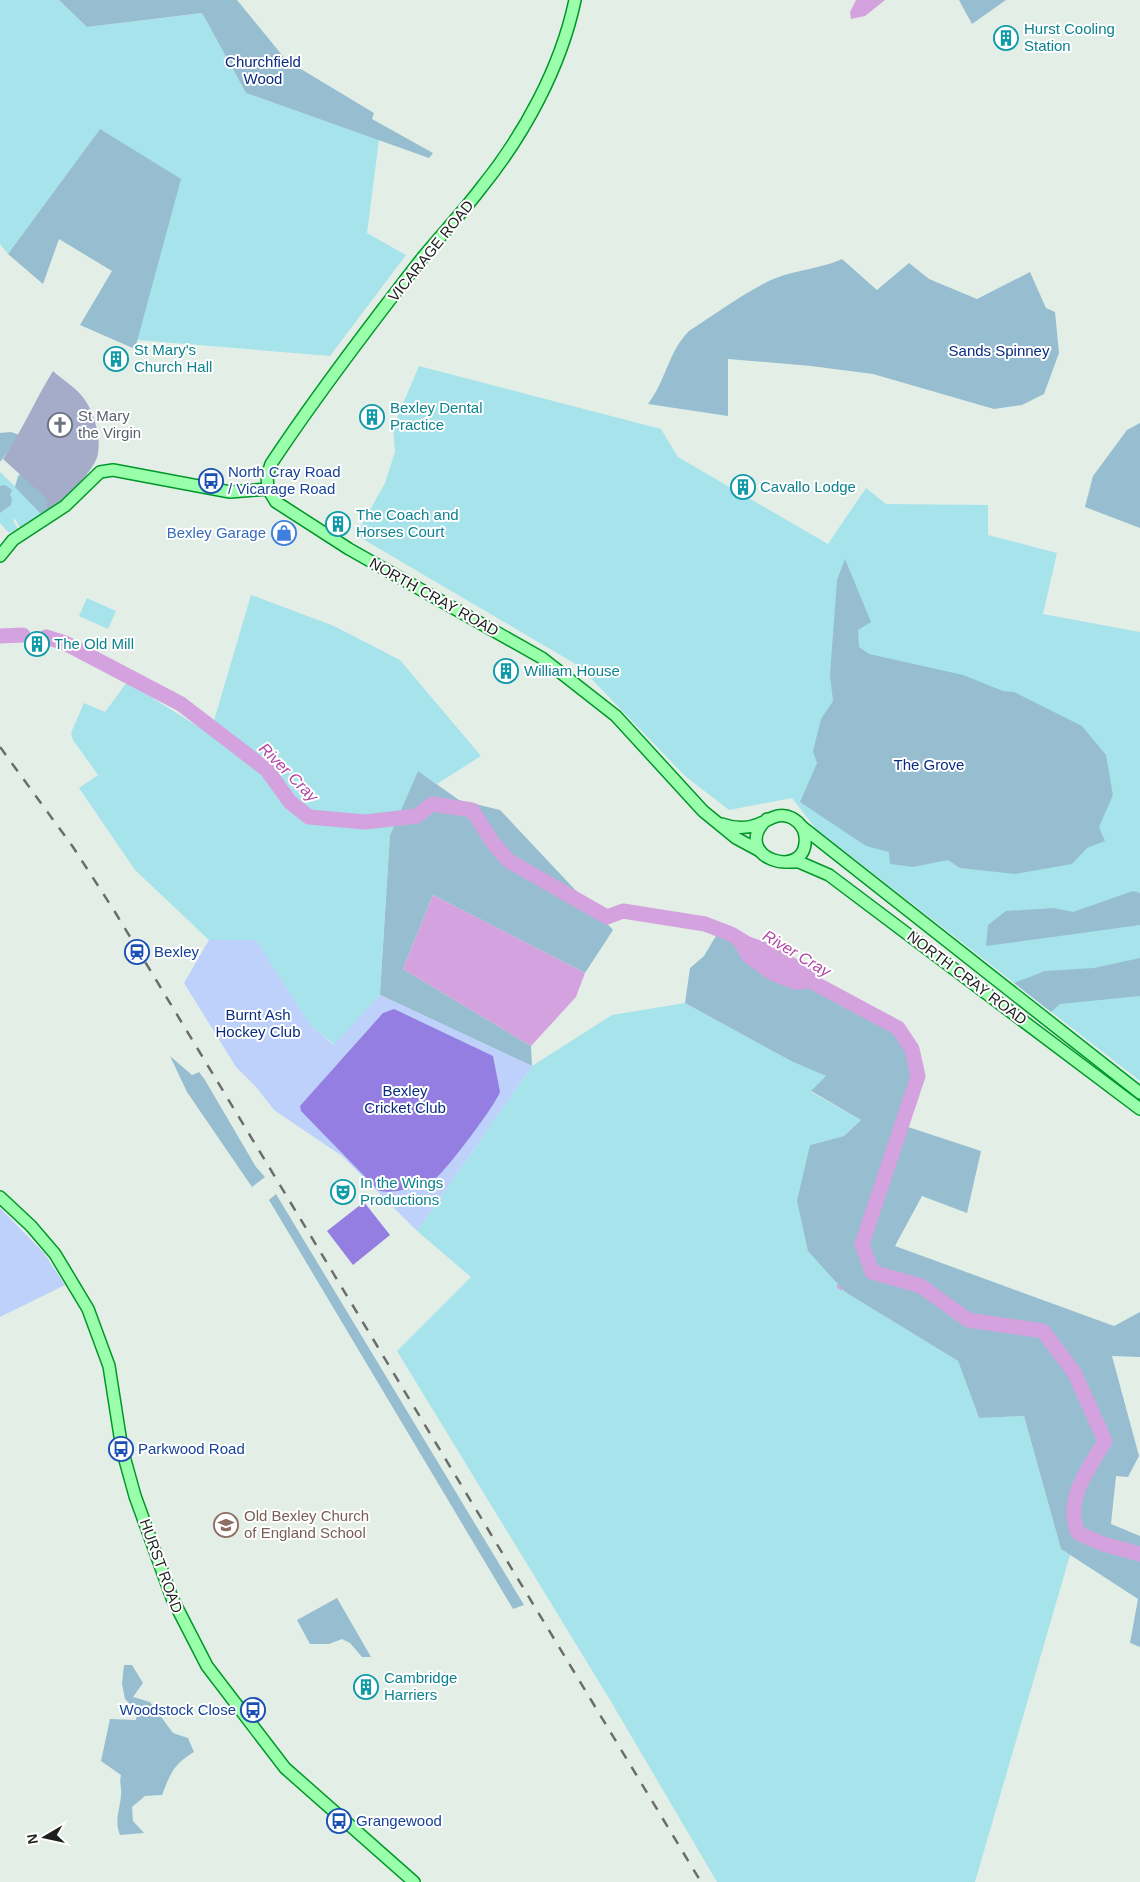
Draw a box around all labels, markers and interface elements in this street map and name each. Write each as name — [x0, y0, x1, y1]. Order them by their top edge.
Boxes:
place label: Hurst Cooling Station — [1024, 20, 1115, 54]
building icon: Hurst Cooling Station — [993, 25, 1019, 51]
park label: Churchfield Wood — [225, 53, 301, 87]
street label: VICARAGE ROAD — [385, 197, 477, 305]
place label: St Mary's Church Hall — [134, 341, 212, 375]
park label: Sands Spinney — [949, 342, 1050, 359]
building icon: St Mary's Church Hall — [103, 346, 129, 372]
place label: Bexley Dental Practice — [390, 399, 483, 433]
building icon: Bexley Dental Practice — [359, 404, 385, 430]
place label: St Mary the Virgin — [78, 407, 141, 441]
church icon: St Mary the Virgin — [47, 412, 73, 438]
place label: North Cray Road / Vicarage Road — [228, 463, 341, 497]
bus stop icon: North Cray Road / Vicarage Road — [198, 468, 224, 494]
building icon: Cavallo Lodge — [730, 474, 756, 500]
place label: Cavallo Lodge — [760, 478, 856, 495]
place label: The Coach and Horses Court — [356, 506, 459, 540]
building icon: The Coach and Horses Court — [325, 511, 351, 537]
shop icon: Bexley Garage — [271, 520, 297, 546]
place label: Bexley Garage — [167, 524, 266, 541]
street label: NORTH CRAY ROAD — [367, 554, 502, 639]
building icon: The Old Mill — [24, 631, 50, 657]
place label: The Old Mill — [54, 635, 134, 652]
building icon: William House — [493, 658, 519, 684]
place label: William House — [524, 662, 620, 679]
water label: River Cray — [256, 740, 322, 806]
park label: The Grove — [894, 756, 964, 773]
water label: River Cray — [760, 927, 834, 981]
street label: NORTH CRAY ROAD — [904, 927, 1030, 1028]
station icon: Bexley — [124, 939, 150, 965]
place label: Bexley — [154, 943, 200, 960]
park label: Burnt Ash Hockey Club — [215, 1006, 301, 1040]
park label: Bexley Cricket Club — [364, 1082, 446, 1116]
place label: In the Wings Productions — [360, 1174, 443, 1208]
theatre icon: In the Wings Productions — [330, 1179, 356, 1205]
bus stop icon: Parkwood Road — [108, 1436, 134, 1462]
place label: Parkwood Road — [138, 1440, 245, 1457]
place label: Old Bexley Church of England School — [244, 1507, 369, 1541]
school or university icon: Old Bexley Church of England School — [213, 1512, 239, 1538]
street label: HURST ROAD — [137, 1516, 186, 1615]
place label: Cambridge Harriers — [384, 1669, 457, 1703]
building icon: Cambridge Harriers — [353, 1674, 379, 1700]
bus stop icon: Woodstock Close — [240, 1697, 266, 1723]
place label: Woodstock Close — [120, 1701, 236, 1718]
bus stop icon: Grangewood — [326, 1808, 352, 1834]
north arrow — [20, 1812, 70, 1862]
place label: Grangewood — [356, 1812, 442, 1829]
text: N — [23, 1833, 41, 1845]

